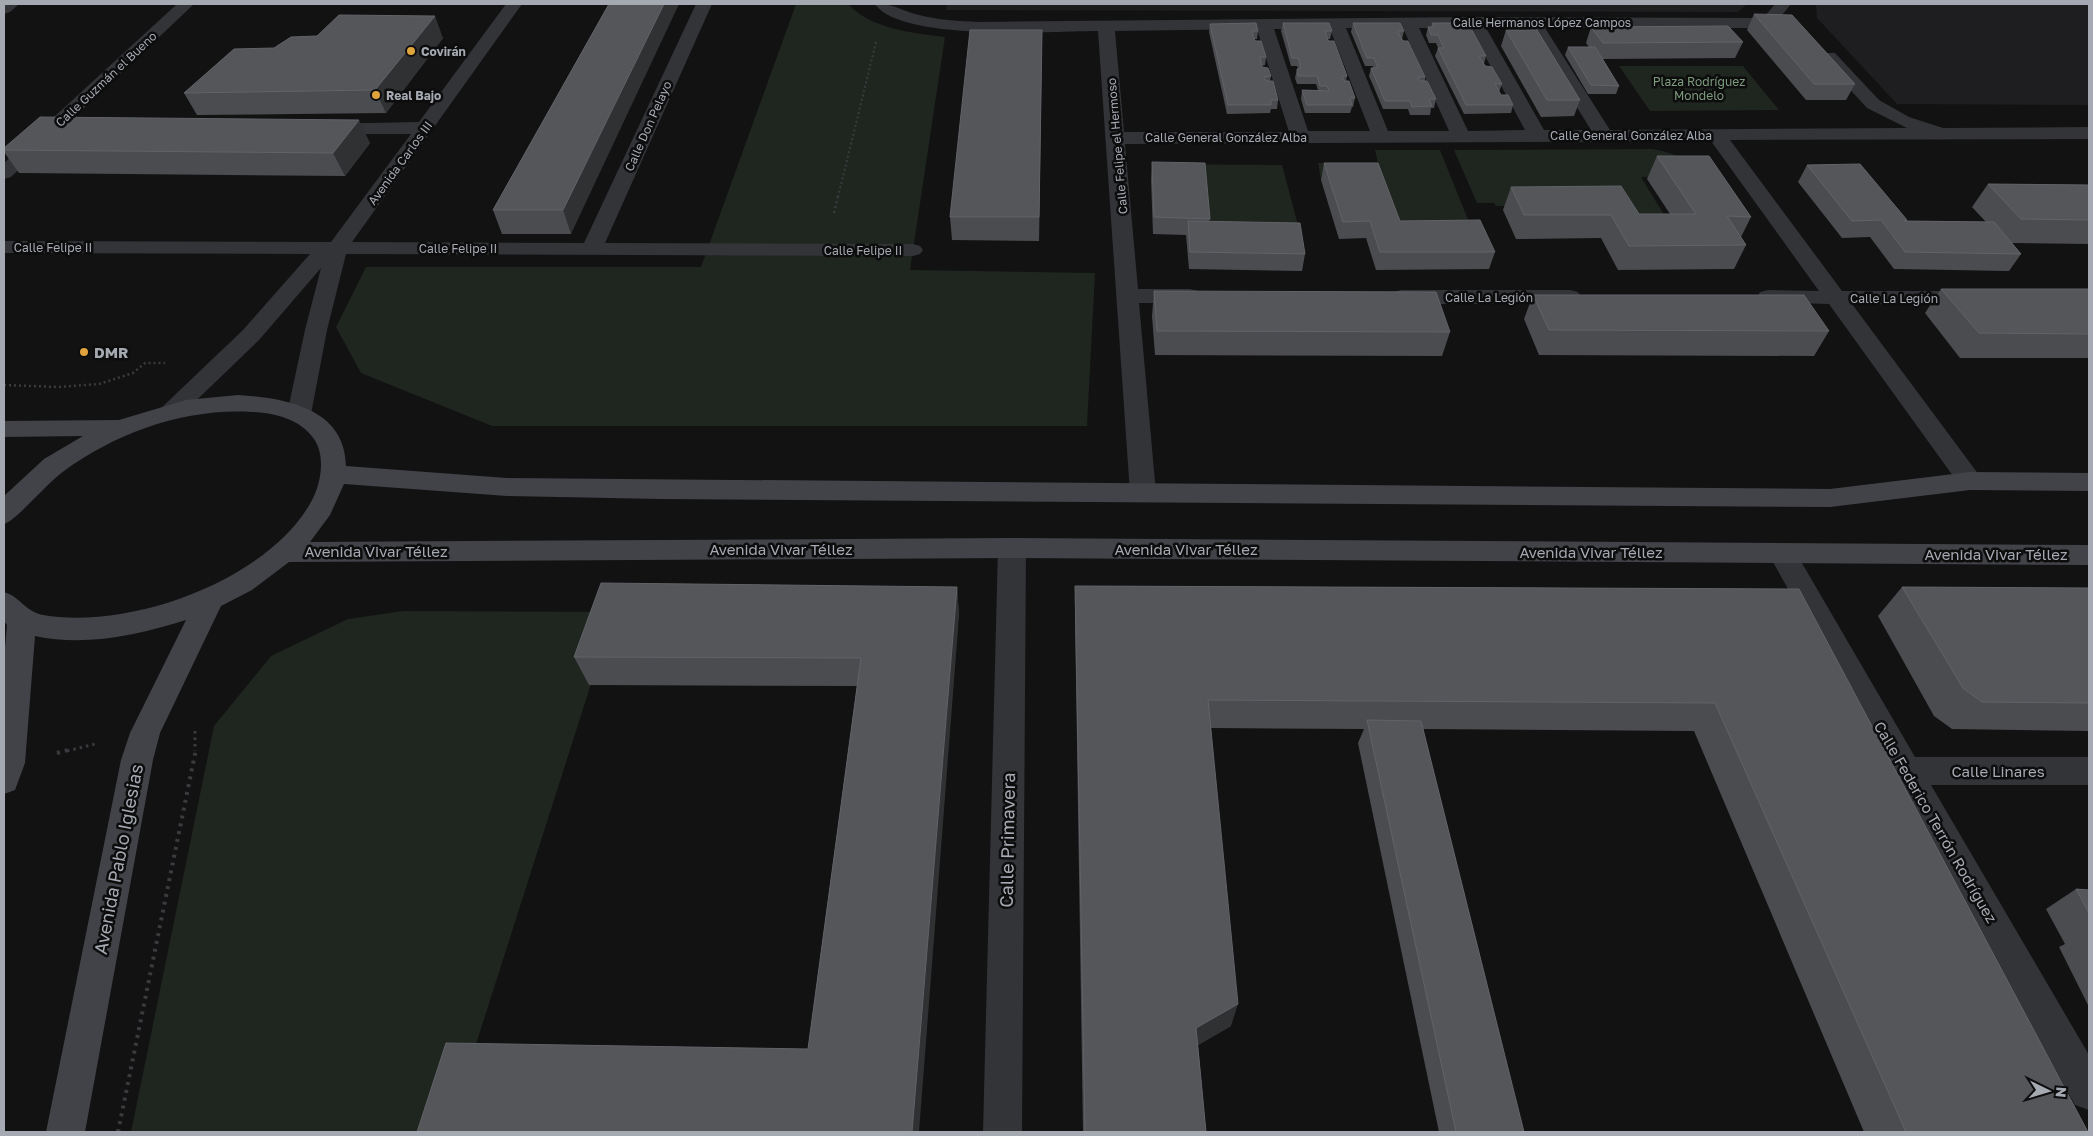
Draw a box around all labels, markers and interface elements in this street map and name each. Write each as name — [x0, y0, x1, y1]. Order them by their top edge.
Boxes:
street label: Calle Hermanos López Campos — [1453, 15, 1631, 30]
street label: Calle Guzmán el Bueno — [52, 28, 160, 130]
place label: Covirán — [421, 44, 466, 59]
marker: Covirán — [405, 45, 417, 57]
park label: Plaza Rodríguez Mondelo — [1653, 74, 1745, 103]
street label: Calle Felipe el Hermoso — [1104, 77, 1130, 215]
street label: Calle Don Pelayo — [621, 79, 675, 173]
place label: Real Bajo — [386, 88, 441, 103]
marker: Real Bajo — [370, 89, 382, 101]
street label: Avenida Carlos III — [365, 118, 435, 208]
street label: Calle General González Alba — [1550, 128, 1712, 143]
street label: Calle General González Alba — [1145, 130, 1307, 145]
street label: Calle Felipe II — [14, 240, 92, 255]
street label: Calle Felipe II — [419, 241, 497, 256]
street label: Calle Felipe II — [824, 243, 902, 258]
street label: Calle La Legión — [1445, 290, 1533, 305]
street label: Calle La Legión — [1850, 291, 1938, 306]
place label: DMR — [94, 343, 129, 361]
marker: DMR — [78, 346, 90, 358]
street label: Avenida Vivar Téllez — [709, 540, 853, 558]
street label: Avenida Vivar Téllez — [1114, 540, 1258, 558]
street label: Avenida Vivar Téllez — [304, 542, 448, 560]
street label: Avenida Vivar Téllez — [1519, 543, 1663, 561]
street label: Avenida Vivar Téllez — [1924, 545, 2068, 563]
street label: Calle Federico Terrón Rodríguez — [1871, 718, 2001, 926]
street label: Avenida Pablo Iglesias — [89, 762, 147, 956]
street label: Calle Linares — [1951, 762, 2045, 780]
street label: Calle Primavera — [995, 772, 1019, 908]
north arrow — [2023, 1066, 2073, 1116]
text: N — [2053, 1086, 2070, 1098]

